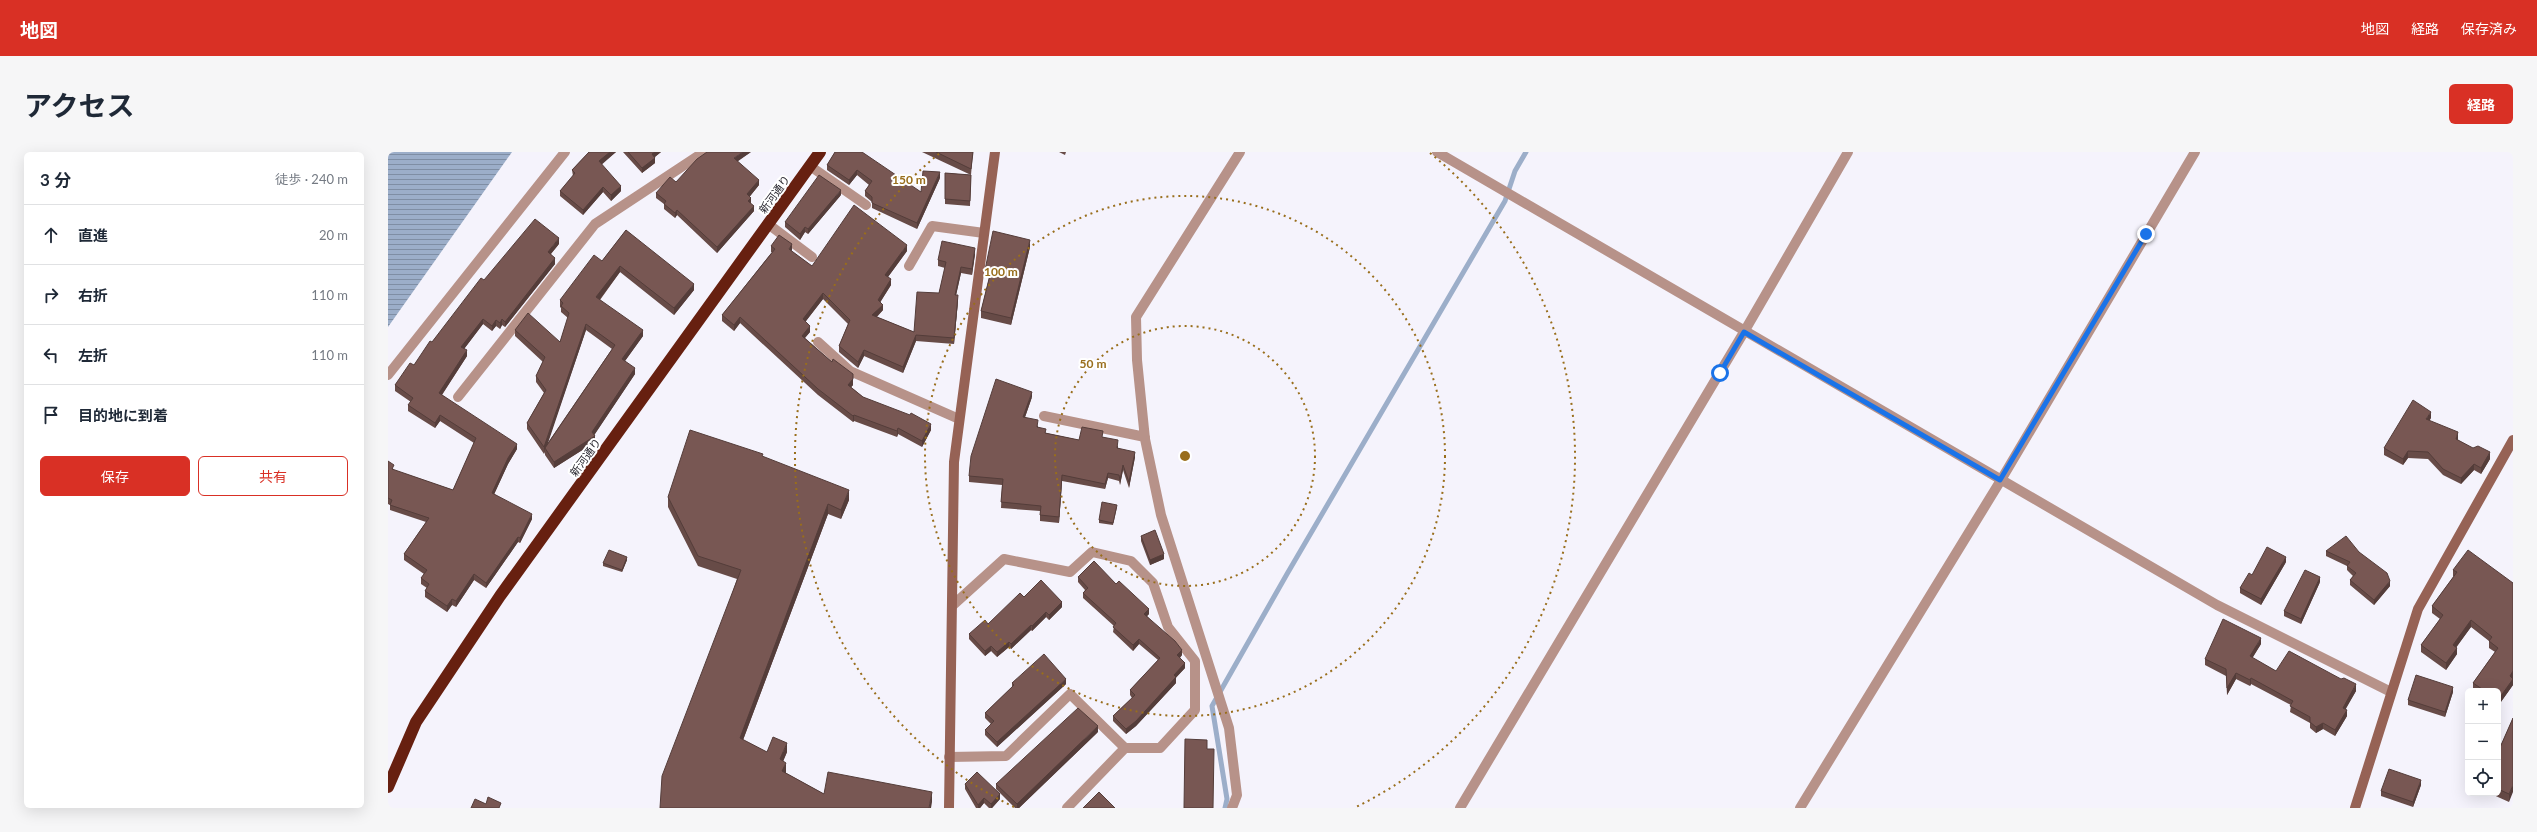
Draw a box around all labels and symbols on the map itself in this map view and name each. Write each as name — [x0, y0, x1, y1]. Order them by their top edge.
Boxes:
street label: 新河通り — [756, 172, 792, 216]
text: 150 m — [892, 172, 926, 187]
route end — [2137, 225, 2155, 243]
text: 100 m — [984, 264, 1018, 279]
text: 50 m — [1080, 356, 1106, 371]
route start — [1711, 364, 1729, 382]
street label: 新河通り — [567, 435, 603, 479]
centre of rings — [1178, 449, 1192, 463]

